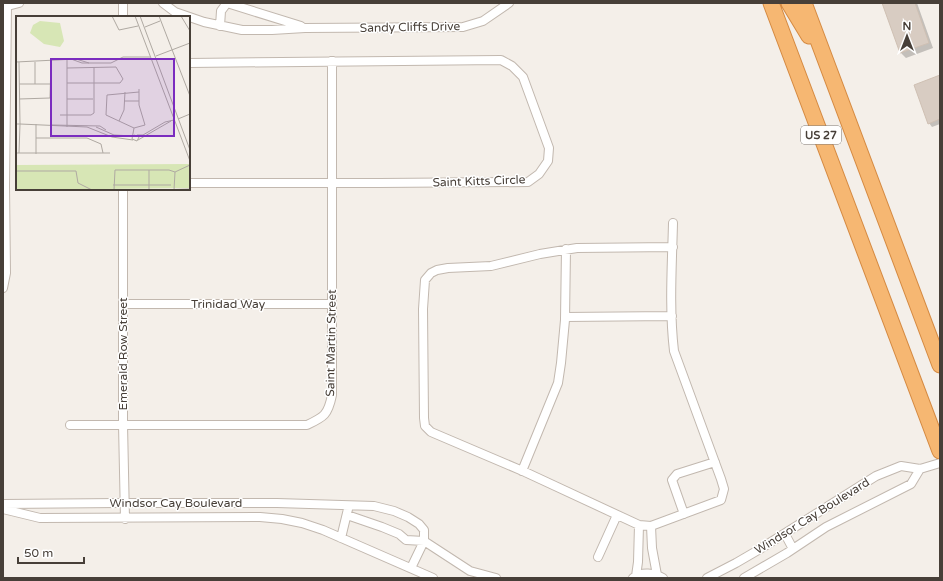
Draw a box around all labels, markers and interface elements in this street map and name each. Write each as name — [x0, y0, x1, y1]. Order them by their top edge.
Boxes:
inset map — [16, 16, 190, 190]
north arrow — [887, 16, 927, 56]
street label: Sandy Cliffs Drive — [360, 19, 461, 35]
text: N — [903, 20, 911, 33]
road number: US 27 — [801, 126, 841, 144]
street label: Saint Kitts Circle — [432, 172, 526, 190]
street label: Saint Martin Street — [323, 289, 339, 397]
street label: Emerald Row Street — [116, 297, 130, 411]
street label: Trinidad Way — [191, 297, 266, 311]
street label: Windsor Cay Boulevard — [752, 475, 872, 557]
street label: Windsor Cay Boulevard — [110, 496, 242, 510]
scale bar — [18, 539, 84, 565]
text: 50 m — [24, 546, 53, 560]

